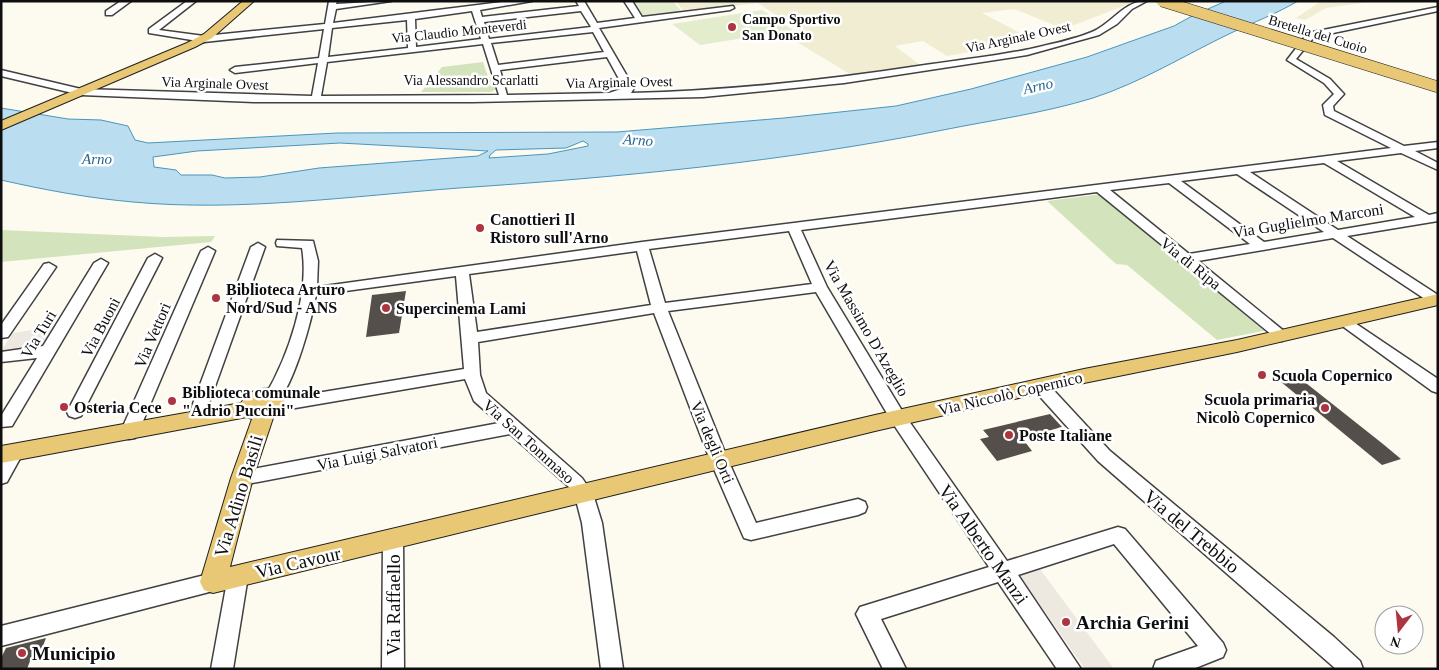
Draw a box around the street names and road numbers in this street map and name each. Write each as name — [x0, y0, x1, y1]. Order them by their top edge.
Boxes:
street label: Bretella del Cuoio — [1267, 12, 1369, 57]
street label: Via Claudio Monteverdi — [391, 17, 528, 46]
street label: Via Arginale Ovest — [964, 19, 1072, 56]
street label: Via Alessandro Scarlatti — [403, 73, 539, 88]
street label: Via Arginale Ovest — [161, 74, 269, 93]
street label: Via Arginale Ovest — [565, 74, 673, 91]
street label: Via Guglielmo Marconi — [1231, 200, 1386, 242]
street label: Via di Ripa — [1156, 234, 1224, 294]
street label: Via Massimo D'Azeglio — [820, 257, 912, 400]
street label: Via Buoni — [78, 294, 124, 360]
street label: Via Vettori — [131, 299, 174, 370]
street label: Via Turi — [18, 307, 60, 361]
street label: Via Niccolò Copernico — [936, 369, 1084, 419]
street label: Via San Tommaso — [480, 396, 578, 487]
street label: Via degli Orti — [687, 398, 738, 487]
street label: Via Adino Basili — [210, 433, 267, 560]
street label: Via Luigi Salvatori — [315, 433, 440, 475]
street label: Via Alberto Manzi — [934, 480, 1033, 608]
street label: Via del Trebbio — [1140, 485, 1244, 577]
street label: Via Cavour — [253, 542, 343, 583]
street label: Via Raffaello — [383, 554, 404, 656]

